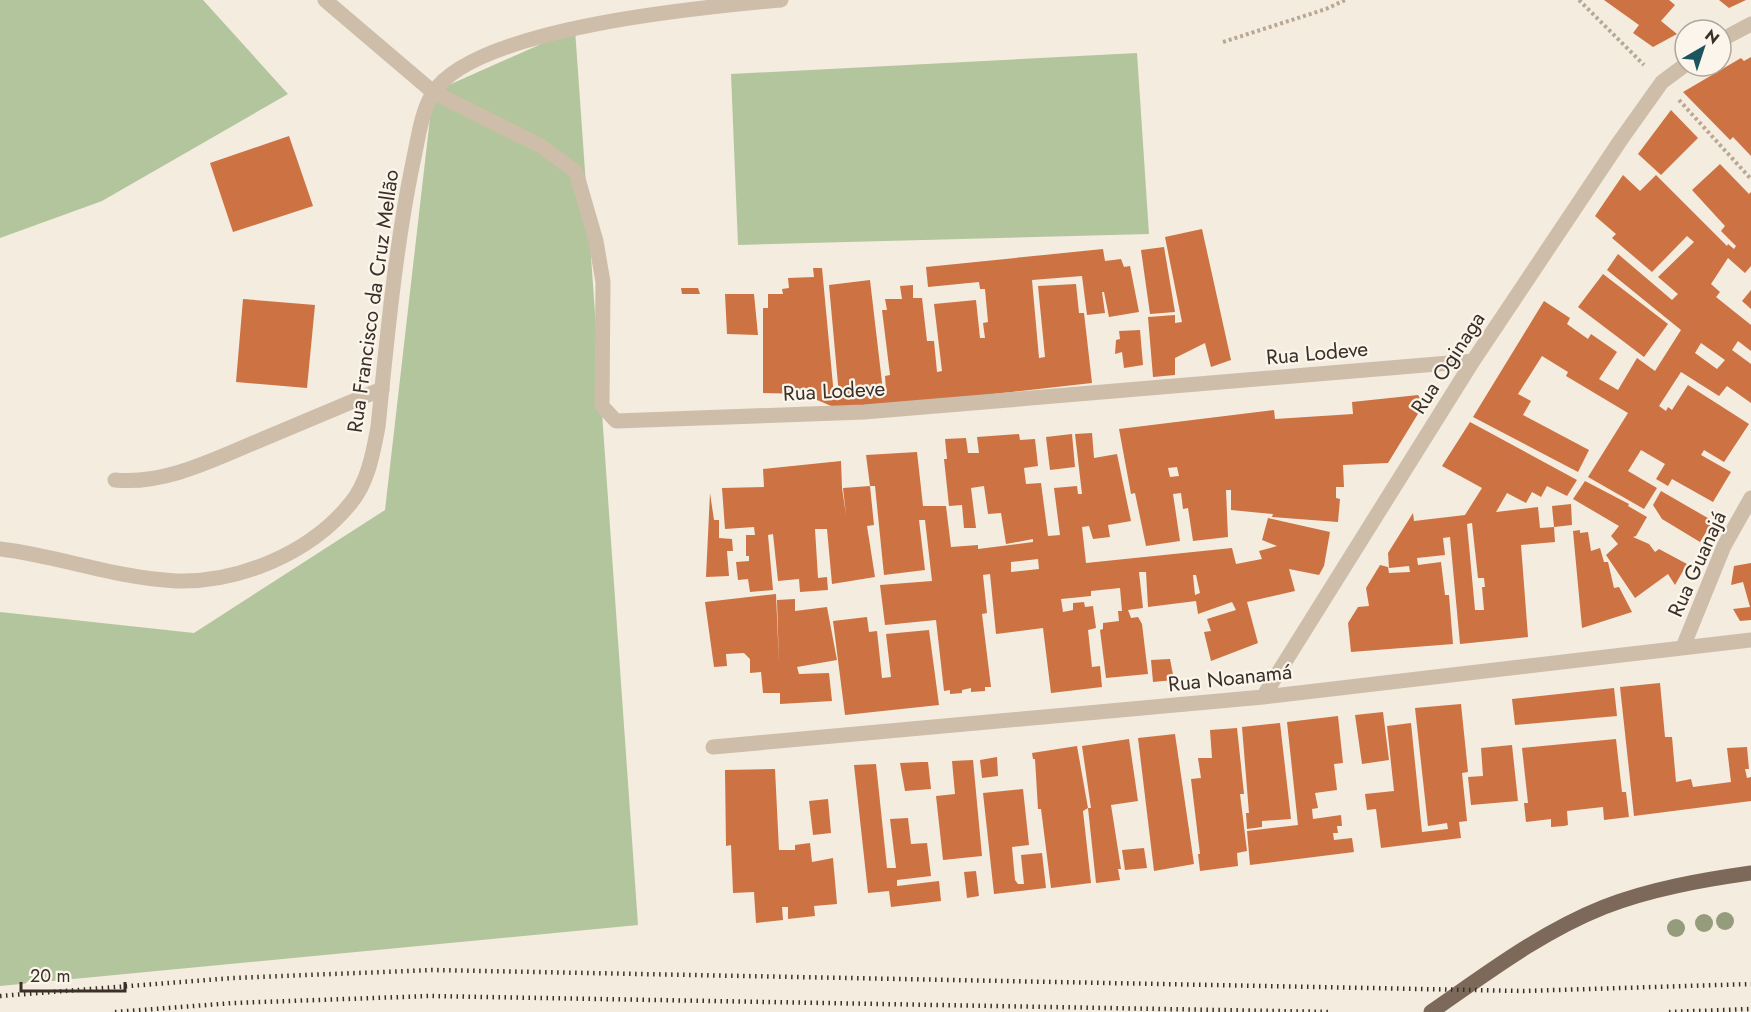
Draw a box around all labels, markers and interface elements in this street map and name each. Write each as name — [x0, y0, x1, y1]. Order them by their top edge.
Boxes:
north arrow — [1673, 18, 1733, 78]
text: N — [1700, 24, 1724, 50]
street label: Rua Francisco da Cruz Mellão — [340, 167, 406, 435]
street label: Rua Oginaga — [1404, 306, 1492, 420]
street label: Rua Lodeve — [1265, 334, 1369, 372]
street label: Rua Lodeve — [782, 373, 886, 409]
street label: Rua Guanajá — [1660, 506, 1734, 622]
street label: Rua Noanamá — [1166, 657, 1294, 699]
scale bar — [21, 955, 124, 993]
text: 20 m — [30, 963, 70, 989]

